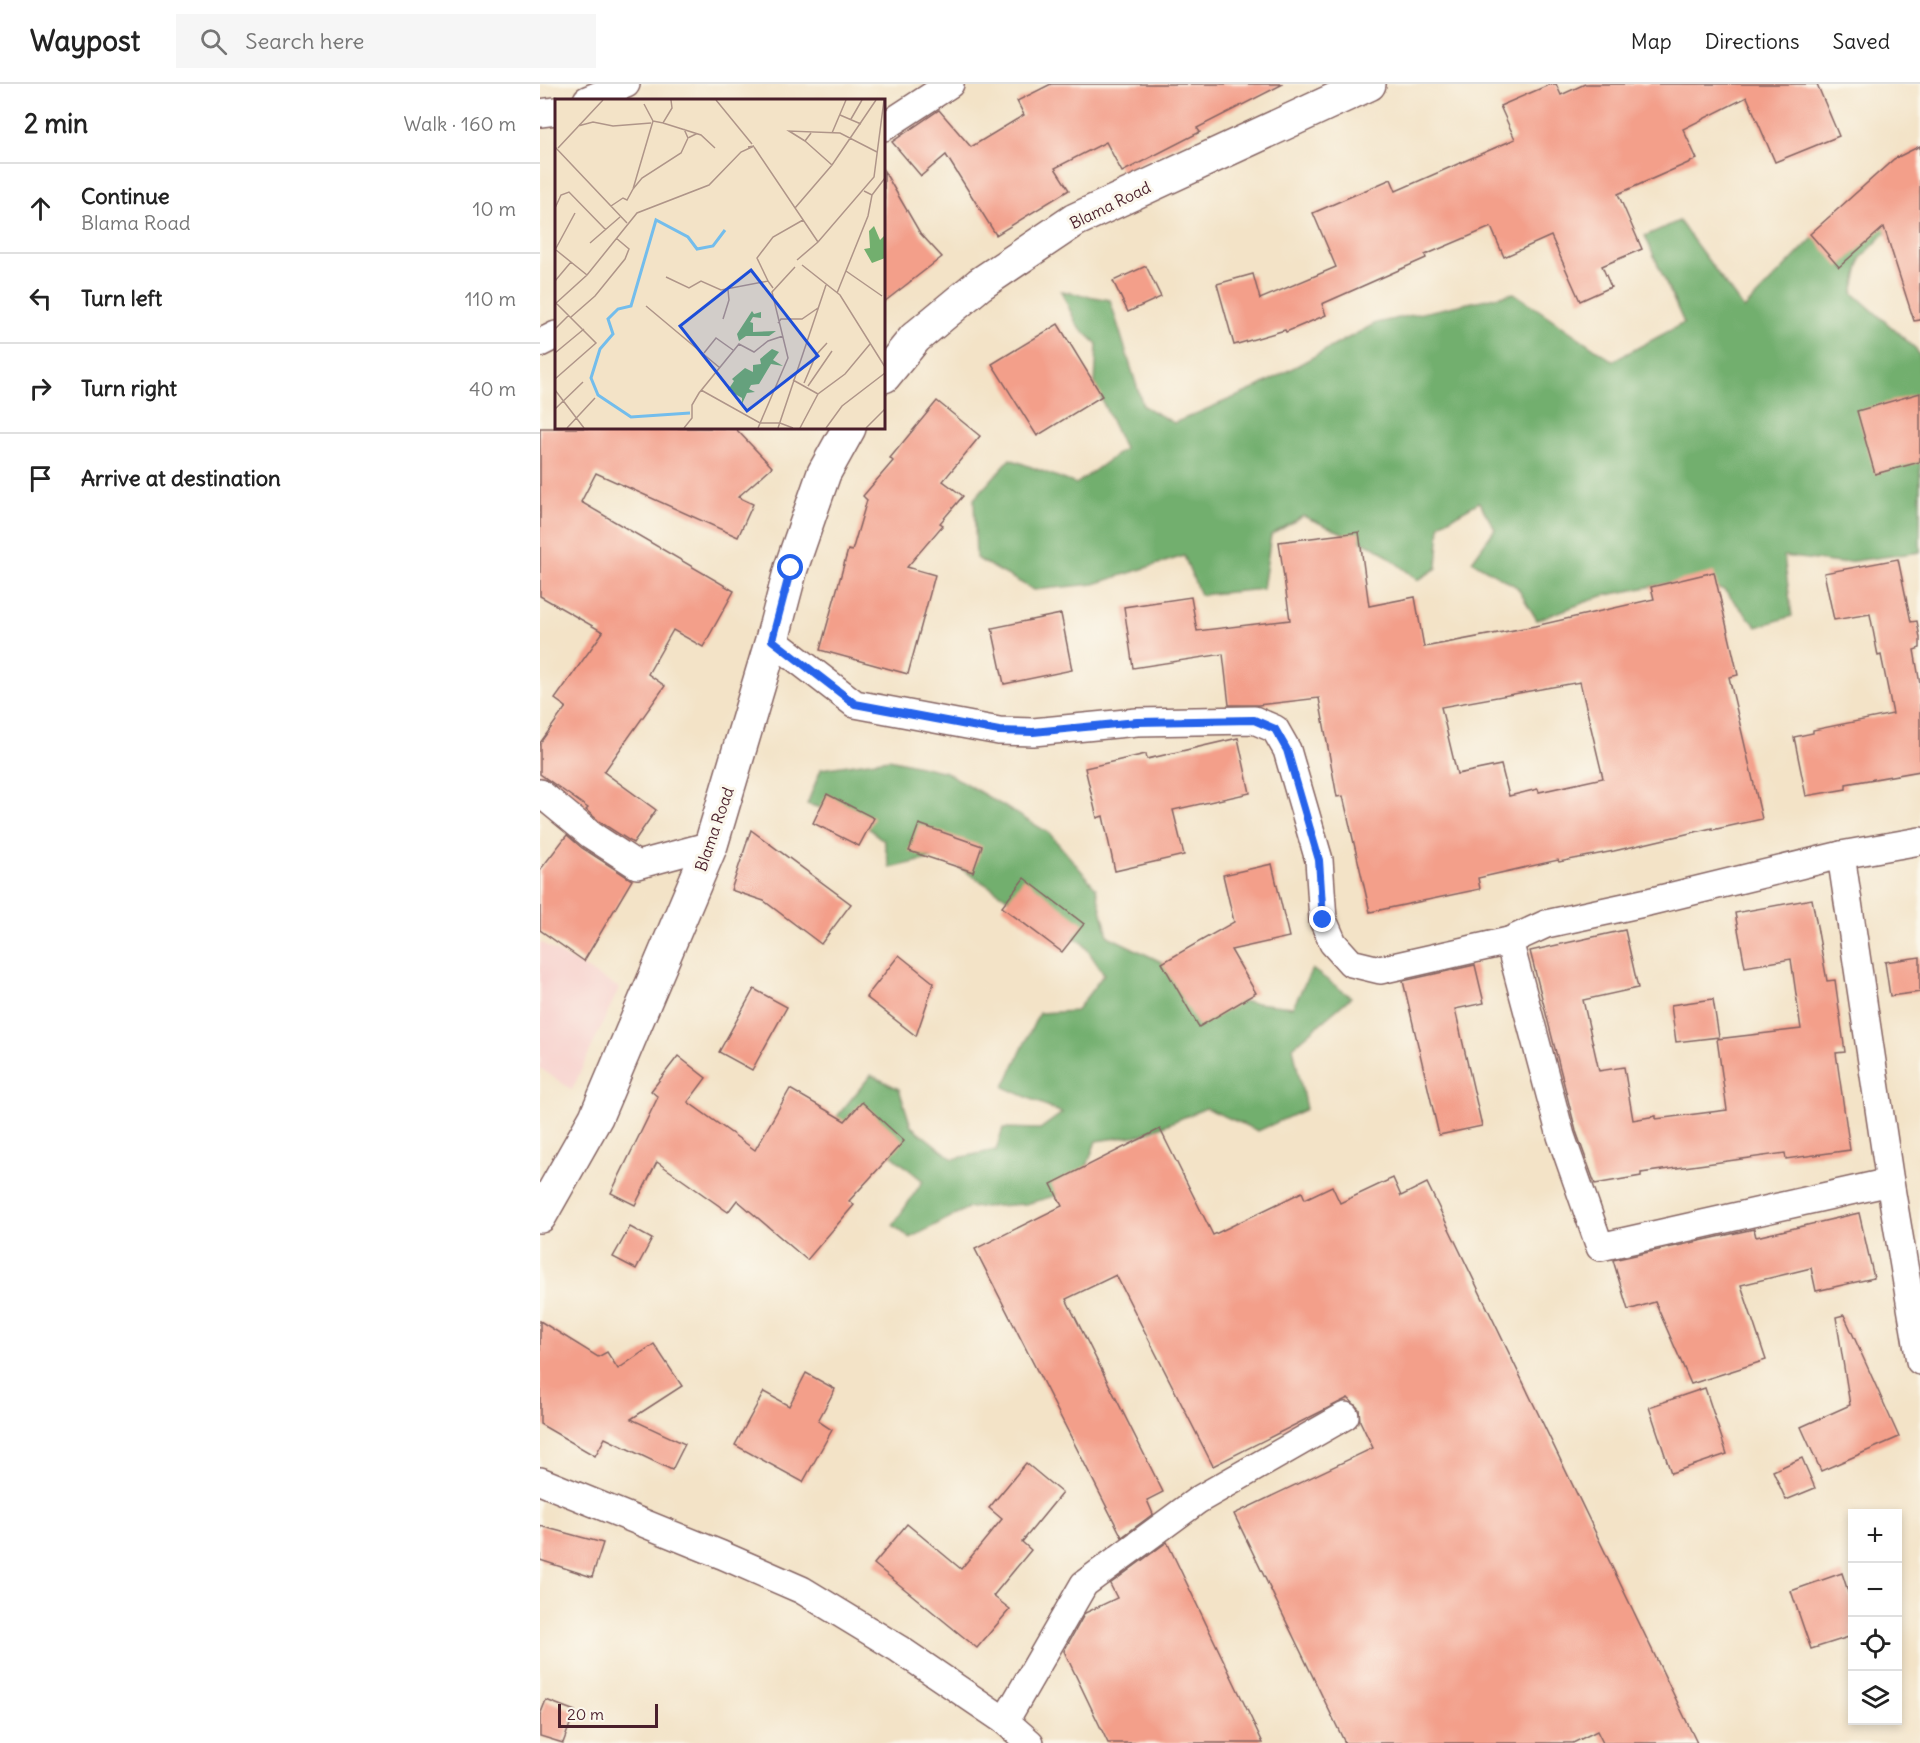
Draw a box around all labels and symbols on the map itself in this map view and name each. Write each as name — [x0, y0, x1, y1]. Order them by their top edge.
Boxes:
inset map — [555, 99, 885, 429]
street label: Blama Road — [1066, 177, 1154, 233]
route start — [777, 554, 803, 580]
street label: Blama Road — [690, 784, 738, 874]
route end — [1309, 906, 1335, 932]
scale bar — [558, 1701, 658, 1728]

